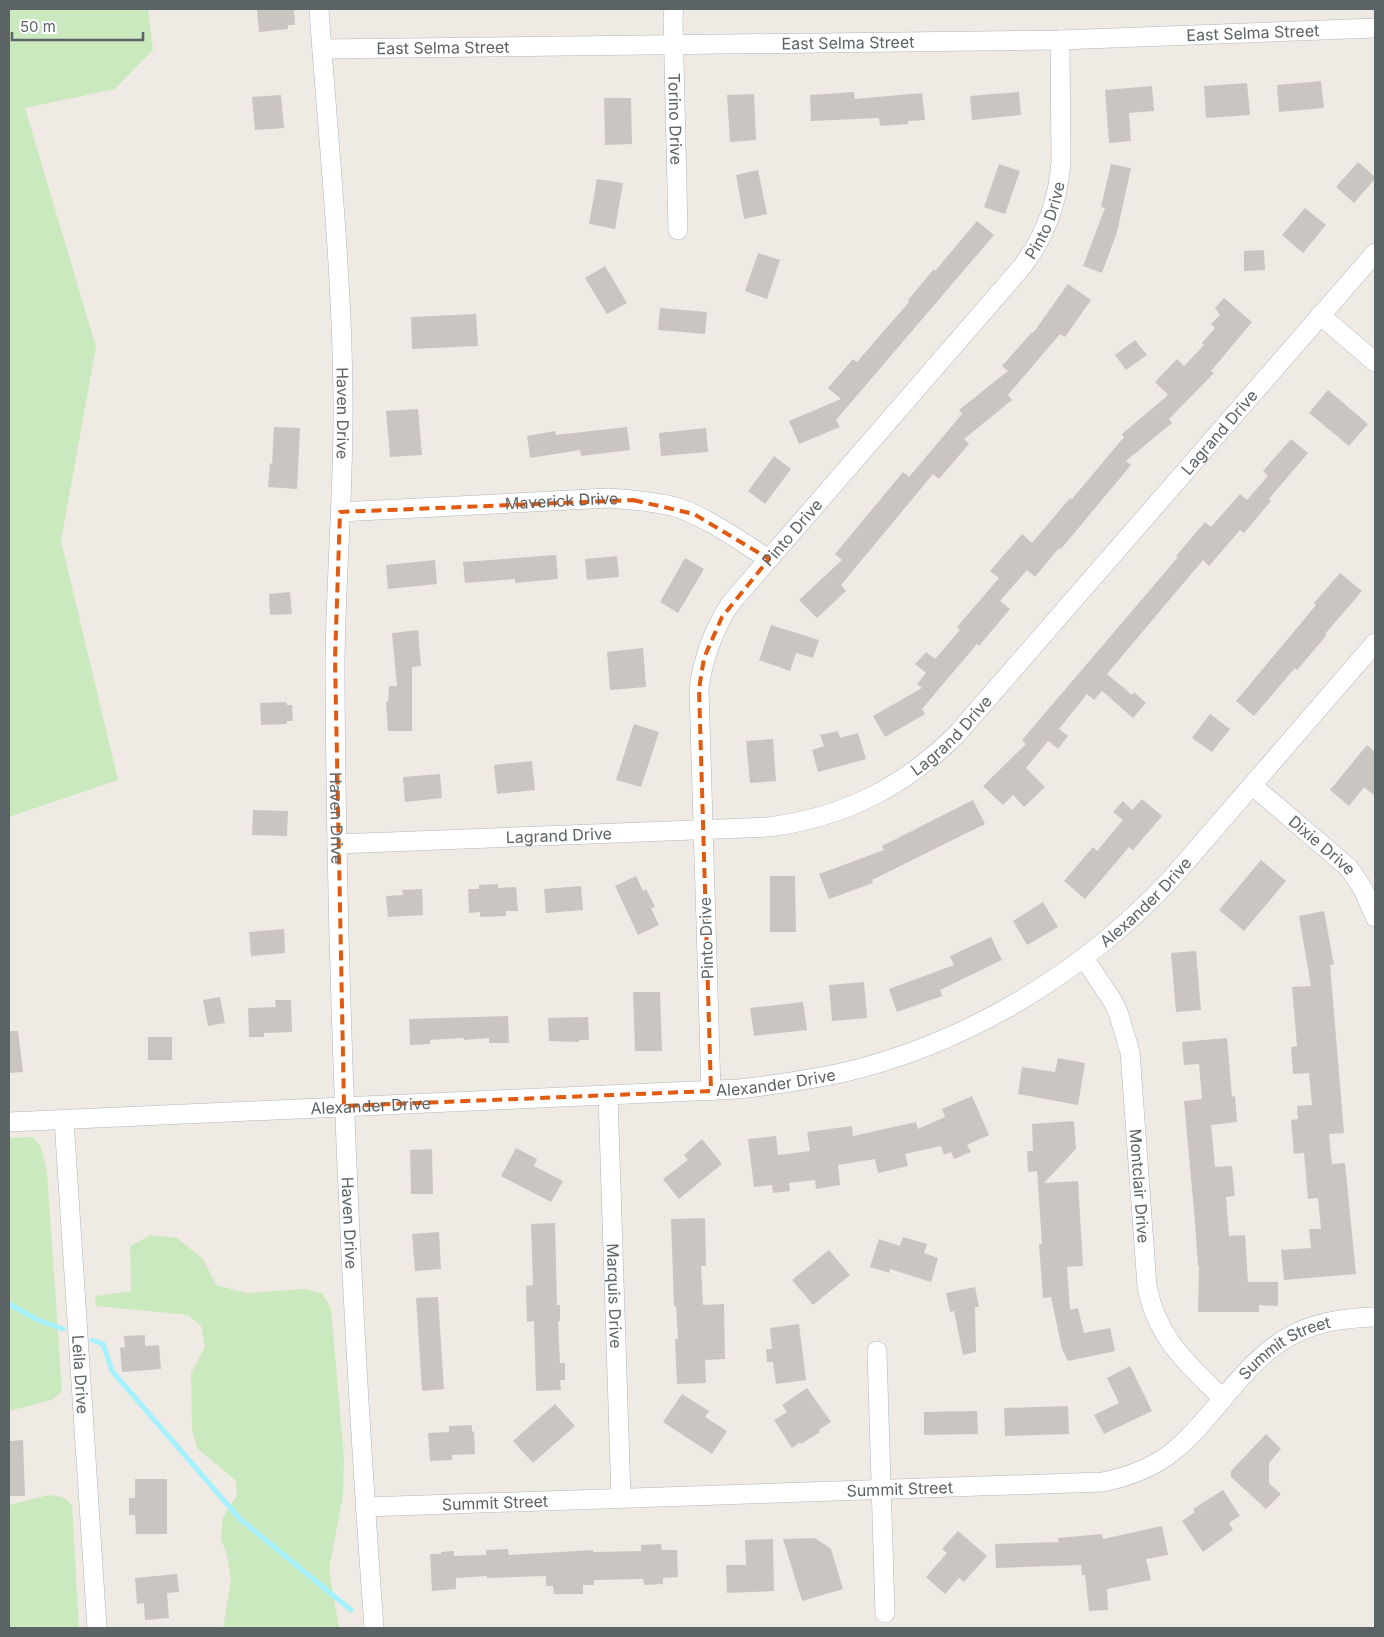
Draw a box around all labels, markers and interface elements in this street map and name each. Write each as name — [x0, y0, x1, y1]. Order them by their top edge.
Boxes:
scale bar — [12, 10, 144, 42]
text: 50 m — [20, 17, 56, 36]
street label: East Selma Street — [1186, 20, 1320, 45]
street label: East Selma Street — [781, 32, 915, 53]
street label: East Selma Street — [376, 37, 510, 58]
street label: Torino Drive — [664, 73, 686, 165]
street label: Pinto Drive — [1020, 180, 1069, 263]
street label: Haven Drive — [332, 367, 353, 460]
street label: Lagrand Drive — [1177, 385, 1262, 479]
street label: Maverick Drive — [504, 488, 619, 513]
street label: Pinto Drive — [757, 495, 826, 570]
street label: Lagrand Drive — [907, 691, 996, 780]
street label: Haven Drive — [326, 772, 347, 864]
street label: Dixie Drive — [1285, 811, 1360, 878]
street label: Lagrand Drive — [505, 823, 612, 847]
street label: Alexander Drive — [1096, 853, 1196, 951]
street label: Pinto Drive — [695, 896, 717, 980]
street label: Alexander Drive — [716, 1064, 837, 1100]
street label: Alexander Drive — [310, 1093, 431, 1118]
street label: Montclair Drive — [1126, 1128, 1154, 1244]
street label: Haven Drive — [337, 1176, 362, 1269]
street label: Marquis Drive — [603, 1243, 626, 1349]
street label: Summit Street — [1234, 1312, 1332, 1384]
street label: Leila Drive — [68, 1334, 93, 1415]
street label: Summit Street — [846, 1477, 953, 1501]
street label: Summit Street — [441, 1491, 548, 1514]

